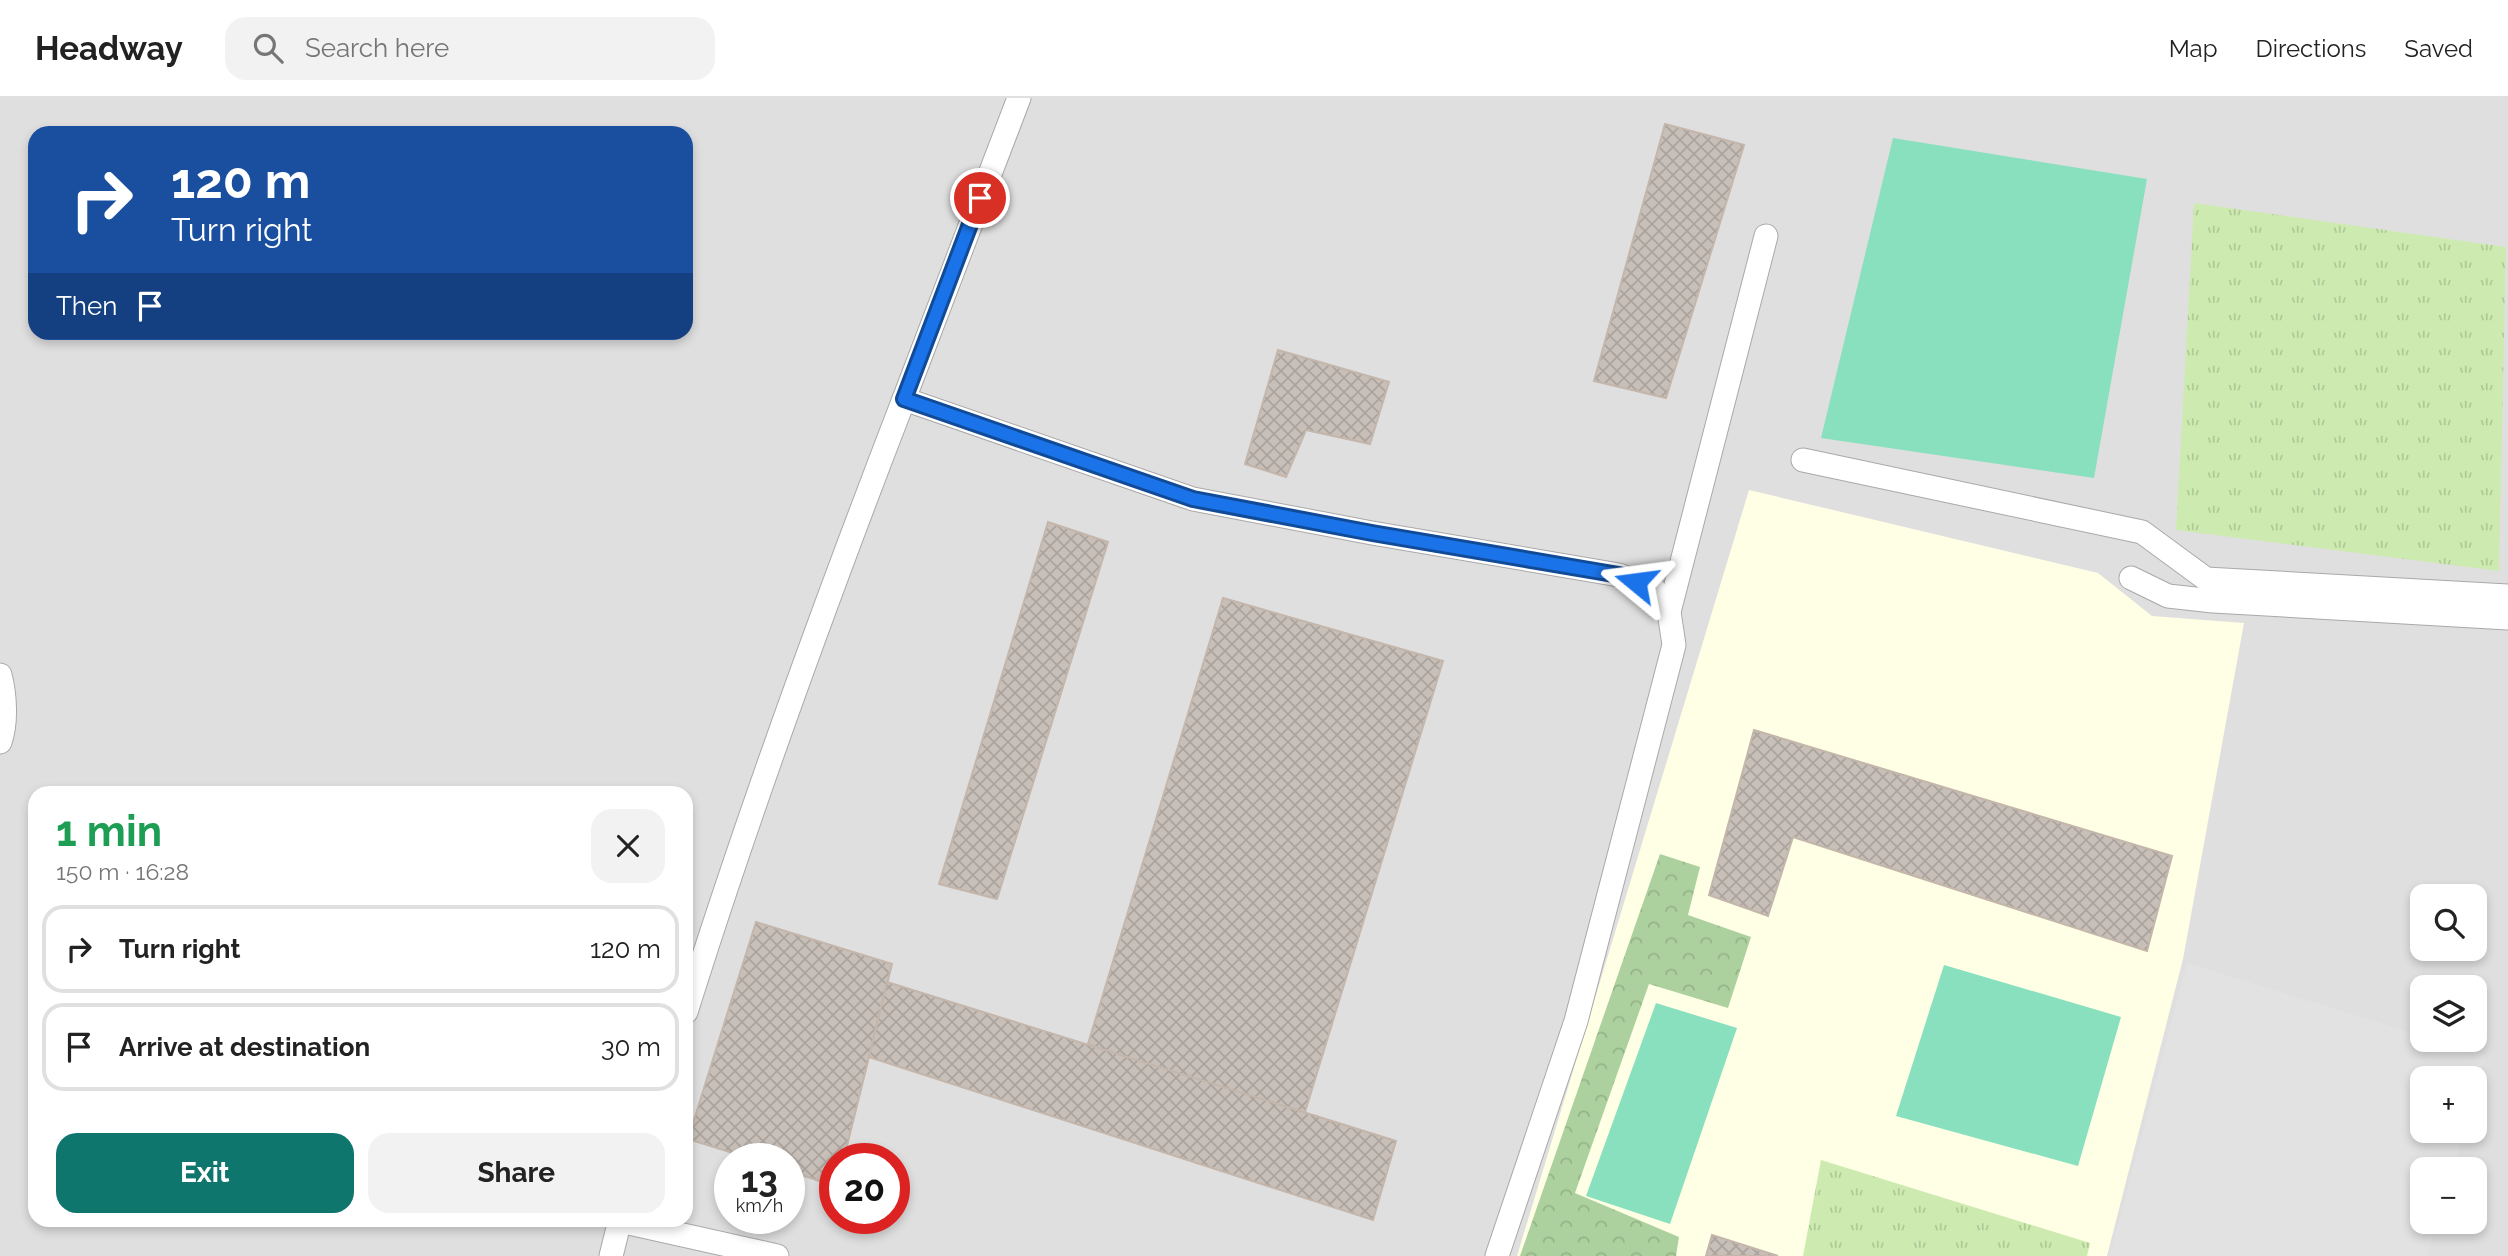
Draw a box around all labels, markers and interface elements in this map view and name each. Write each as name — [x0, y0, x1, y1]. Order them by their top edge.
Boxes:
search box — [225, 17, 715, 80]
text: Headway — [35, 29, 183, 68]
icon: search — [249, 29, 287, 67]
text: Search here — [305, 33, 449, 63]
text: Map — [2169, 34, 2218, 63]
text: Directions — [2256, 34, 2366, 63]
text: Saved — [2404, 34, 2473, 63]
text: 120 m — [171, 152, 310, 209]
icon: right — [56, 154, 147, 245]
pin — [950, 168, 1010, 228]
icon: arrive — [961, 179, 999, 217]
text: Turn right — [171, 211, 312, 248]
icon: arrive — [131, 287, 169, 325]
text: Then — [56, 291, 117, 321]
position arrow — [1599, 545, 1673, 619]
text: 1 min — [56, 807, 162, 856]
button: close — [591, 809, 665, 883]
text: 150 m · 16:28 — [56, 858, 189, 885]
map controls — [2410, 884, 2487, 1234]
button: search — [2410, 884, 2487, 961]
icon: right — [60, 930, 98, 968]
text: Turn right — [119, 934, 240, 964]
text: 120 m — [590, 934, 661, 964]
button: layers — [2410, 975, 2487, 1052]
icon: arrive — [60, 1028, 98, 1066]
text: Arrive at destination — [119, 1032, 370, 1062]
text: 30 m — [601, 1032, 661, 1062]
button: + — [2410, 1066, 2487, 1143]
button: Exit — [56, 1133, 354, 1213]
button: Share — [368, 1133, 665, 1213]
speed limit sign: 20 — [819, 1143, 910, 1234]
button: − — [2410, 1157, 2487, 1234]
text: 13 — [741, 1159, 778, 1200]
text: km/h — [736, 1195, 783, 1216]

